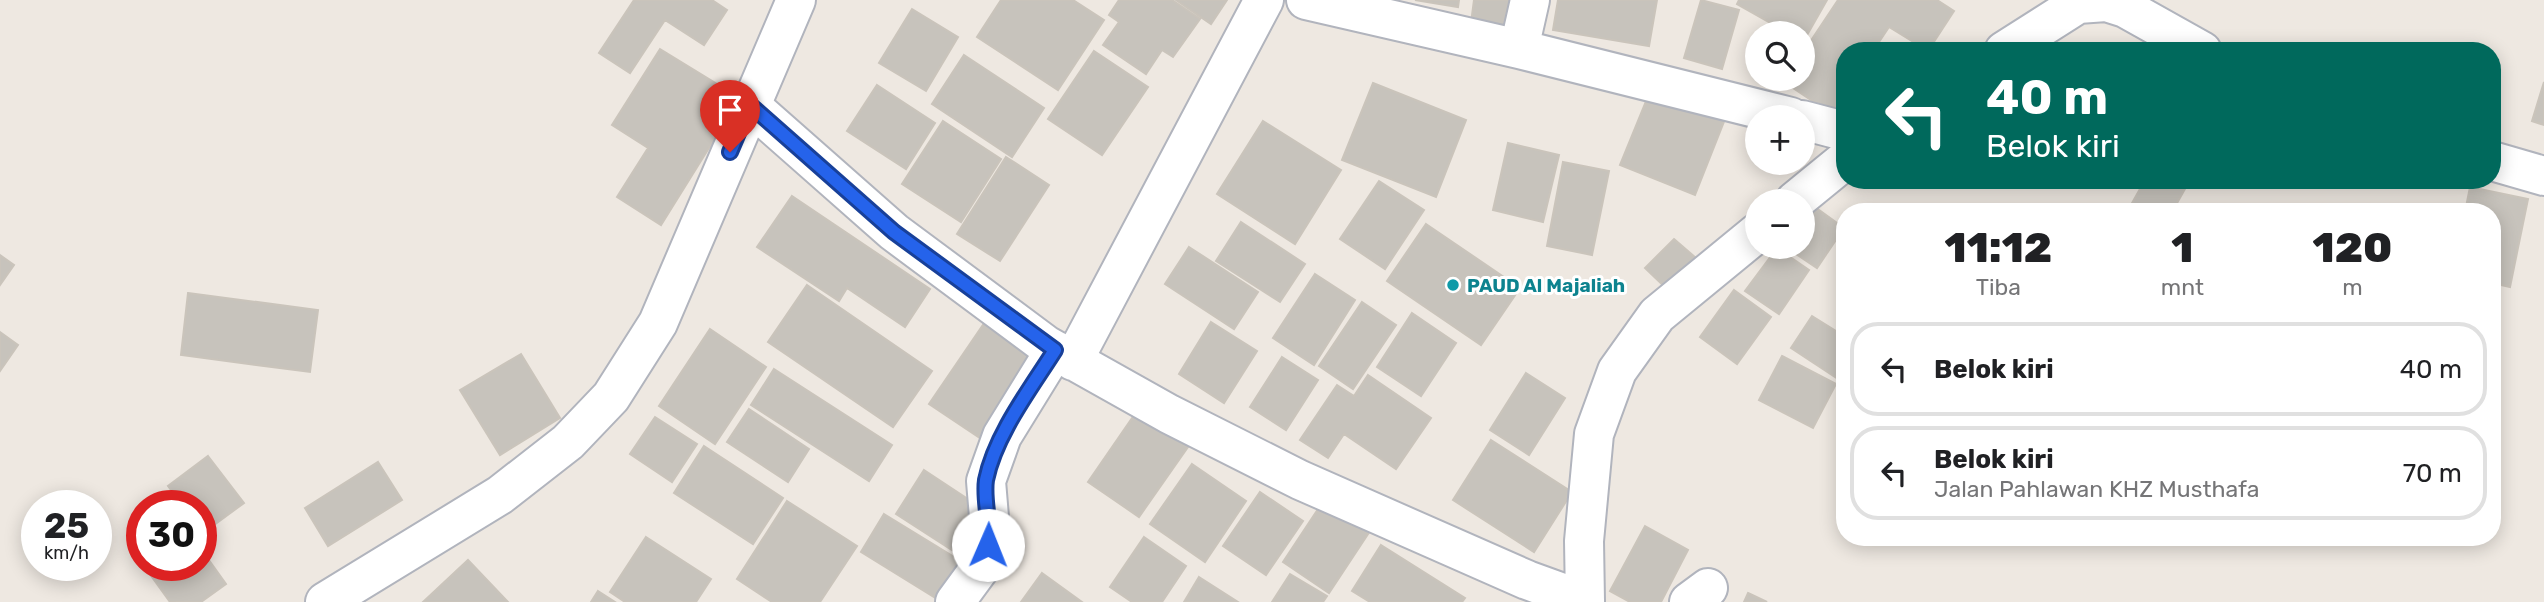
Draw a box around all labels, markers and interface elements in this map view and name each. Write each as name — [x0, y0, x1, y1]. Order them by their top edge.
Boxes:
map controls — [1745, 21, 1815, 259]
button: search — [1745, 21, 1815, 91]
text: 40 m — [1986, 68, 2108, 126]
icon: left — [1871, 70, 1962, 161]
pin — [700, 80, 760, 152]
icon: arrive — [711, 91, 749, 129]
button: + — [1745, 105, 1815, 175]
text: Belok kiri — [1986, 127, 2120, 165]
button: − — [1745, 189, 1815, 259]
text: 11:12 — [1945, 223, 2052, 273]
text: 1 — [2171, 223, 2193, 273]
text: 120 — [2313, 223, 2392, 273]
text: Tiba — [1976, 273, 2021, 301]
text: mnt — [2161, 273, 2204, 301]
text: m — [2342, 273, 2363, 301]
place label: PAUD Al Majaliah — [1467, 274, 1625, 297]
marker: PAUD Al Majaliah — [1445, 277, 1461, 293]
icon: left — [1875, 350, 1913, 388]
text: Belok kiri — [1934, 354, 2054, 385]
text: 40 m — [2400, 354, 2462, 385]
text: Belok kiri — [1934, 444, 2054, 475]
icon: left — [1875, 454, 1913, 492]
text: 70 m — [2403, 458, 2462, 489]
text: Jalan Pahlawan KHZ Musthafa — [1934, 475, 2259, 503]
speed limit sign: 30 — [126, 490, 217, 581]
text: 25 — [44, 505, 89, 547]
position arrow — [951, 508, 1025, 582]
text: km/h — [44, 542, 89, 564]

